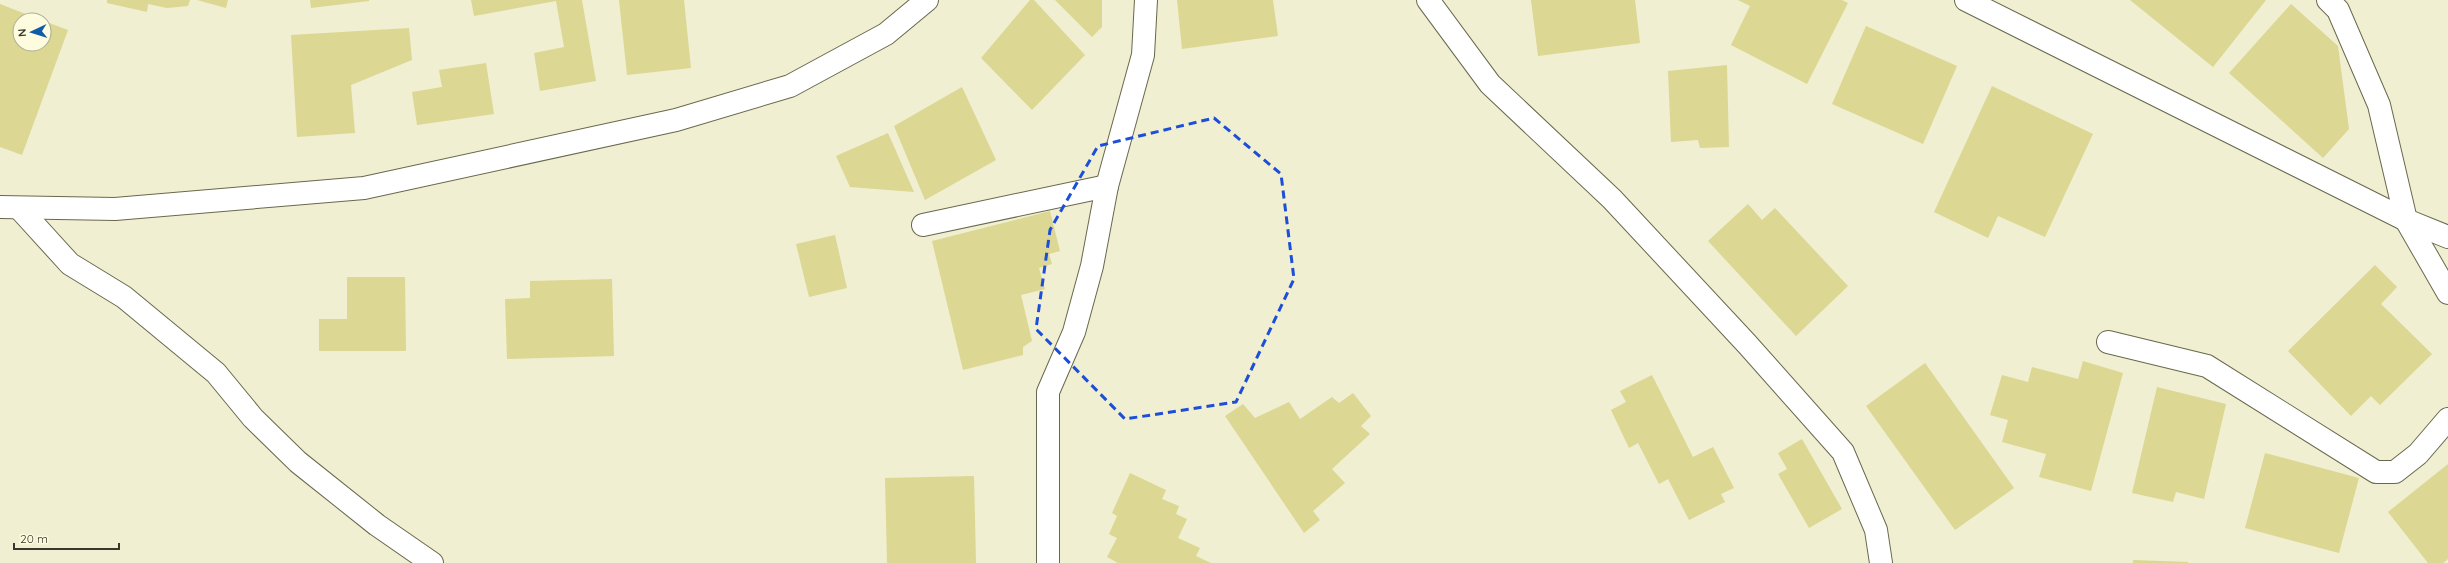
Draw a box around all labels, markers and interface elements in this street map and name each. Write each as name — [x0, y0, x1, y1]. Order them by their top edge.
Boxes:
north arrow — [12, 12, 52, 52]
text: N — [15, 28, 29, 37]
scale bar — [14, 525, 119, 551]
text: 20 m — [20, 531, 48, 546]

